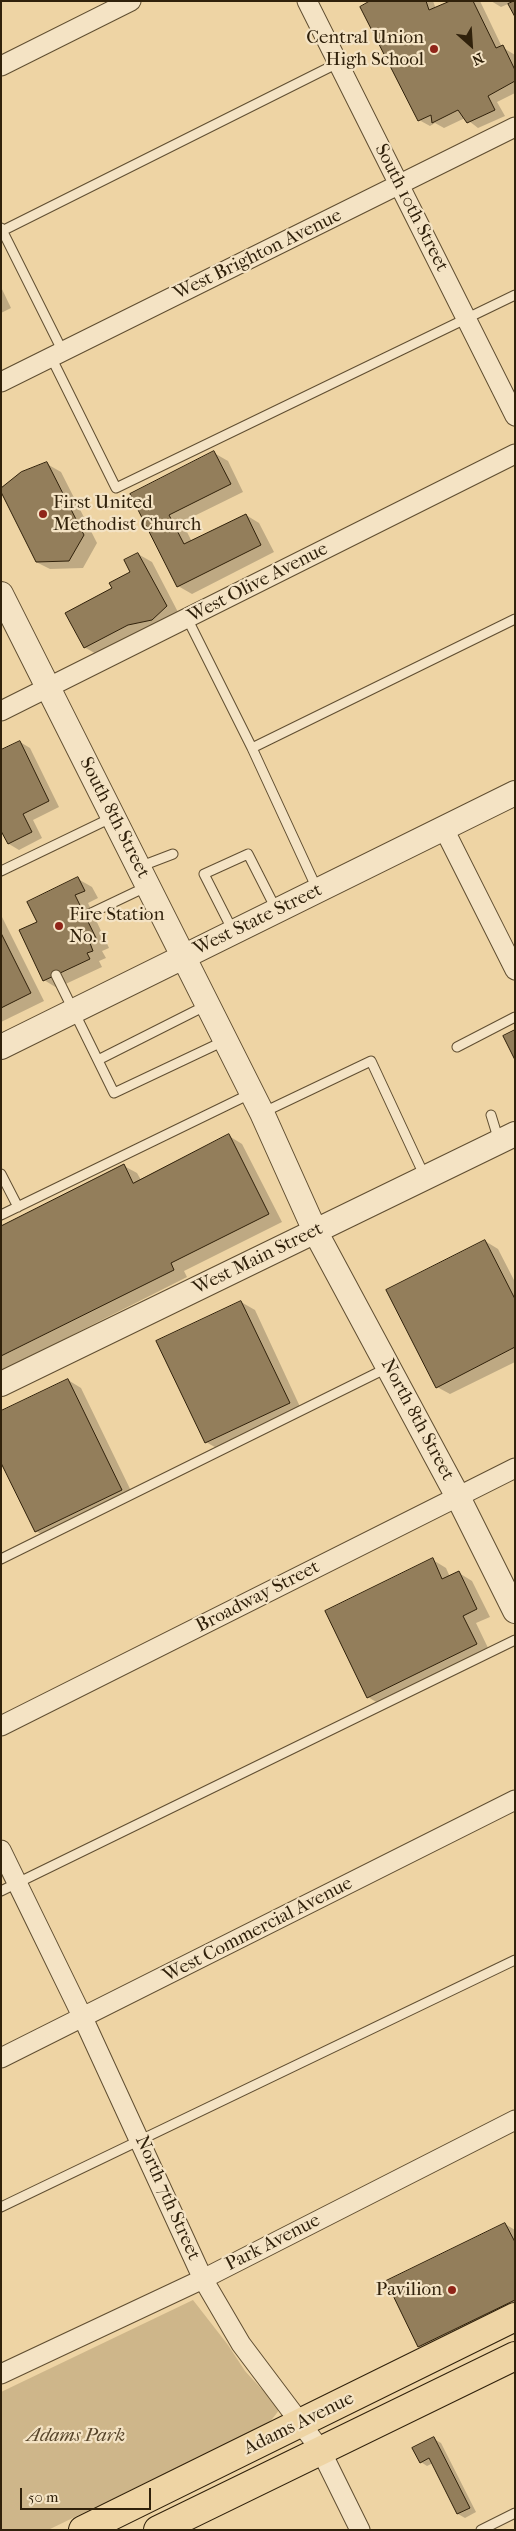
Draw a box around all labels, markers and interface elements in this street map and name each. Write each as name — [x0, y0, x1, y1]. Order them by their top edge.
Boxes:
north arrow — [446, 20, 496, 70]
place label: Central Union High School — [306, 27, 424, 71]
marker: Central Union High School — [428, 43, 440, 55]
text: N — [469, 49, 486, 69]
street label: South 10th Street — [369, 140, 453, 276]
street label: West Brighton Avenue — [170, 204, 346, 306]
place label: First United Methodist Church — [53, 492, 201, 536]
marker: First United Methodist Church — [37, 508, 49, 520]
street label: West Olive Avenue — [184, 538, 332, 628]
street label: South 8th Street — [74, 754, 154, 882]
street label: West State Street — [190, 879, 326, 961]
place label: Fire Station No. 1 — [69, 904, 164, 948]
marker: Fire Station No. 1 — [53, 920, 65, 932]
street label: West Main Street — [189, 1218, 327, 1300]
street label: North 8th Street — [375, 1355, 459, 1485]
street label: Broadway Street — [192, 1556, 324, 1638]
street label: West Commercial Avenue — [160, 1872, 356, 1988]
street label: North 7th Street — [129, 2132, 205, 2264]
street label: Park Avenue — [222, 2209, 324, 2277]
place label: Pavilion — [376, 2279, 442, 2301]
marker: Pavilion — [446, 2284, 458, 2296]
street label: Adams Avenue — [240, 2388, 358, 2460]
park label: Adams Park — [27, 2425, 125, 2447]
scale bar — [22, 2478, 154, 2510]
text: 50 m — [28, 2488, 58, 2506]

